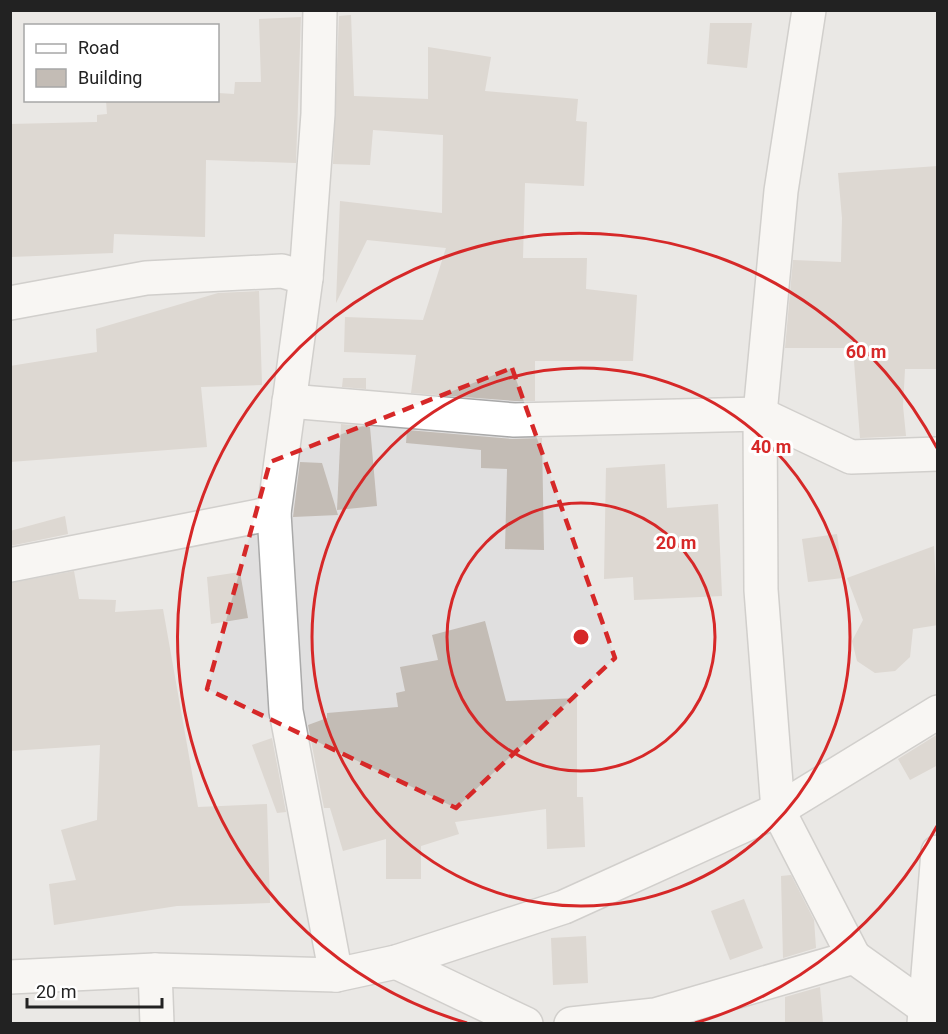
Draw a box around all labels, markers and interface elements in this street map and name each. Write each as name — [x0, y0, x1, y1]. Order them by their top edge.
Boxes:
legend — [24, 24, 219, 102]
text: Road — [78, 37, 119, 58]
text: Building — [78, 67, 142, 88]
text: 60 m — [846, 341, 886, 362]
text: 40 m — [751, 436, 791, 457]
text: 20 m — [656, 532, 696, 553]
centre of rings — [571, 627, 591, 647]
scale bar — [27, 971, 162, 1009]
text: 20 m — [36, 981, 76, 1002]

